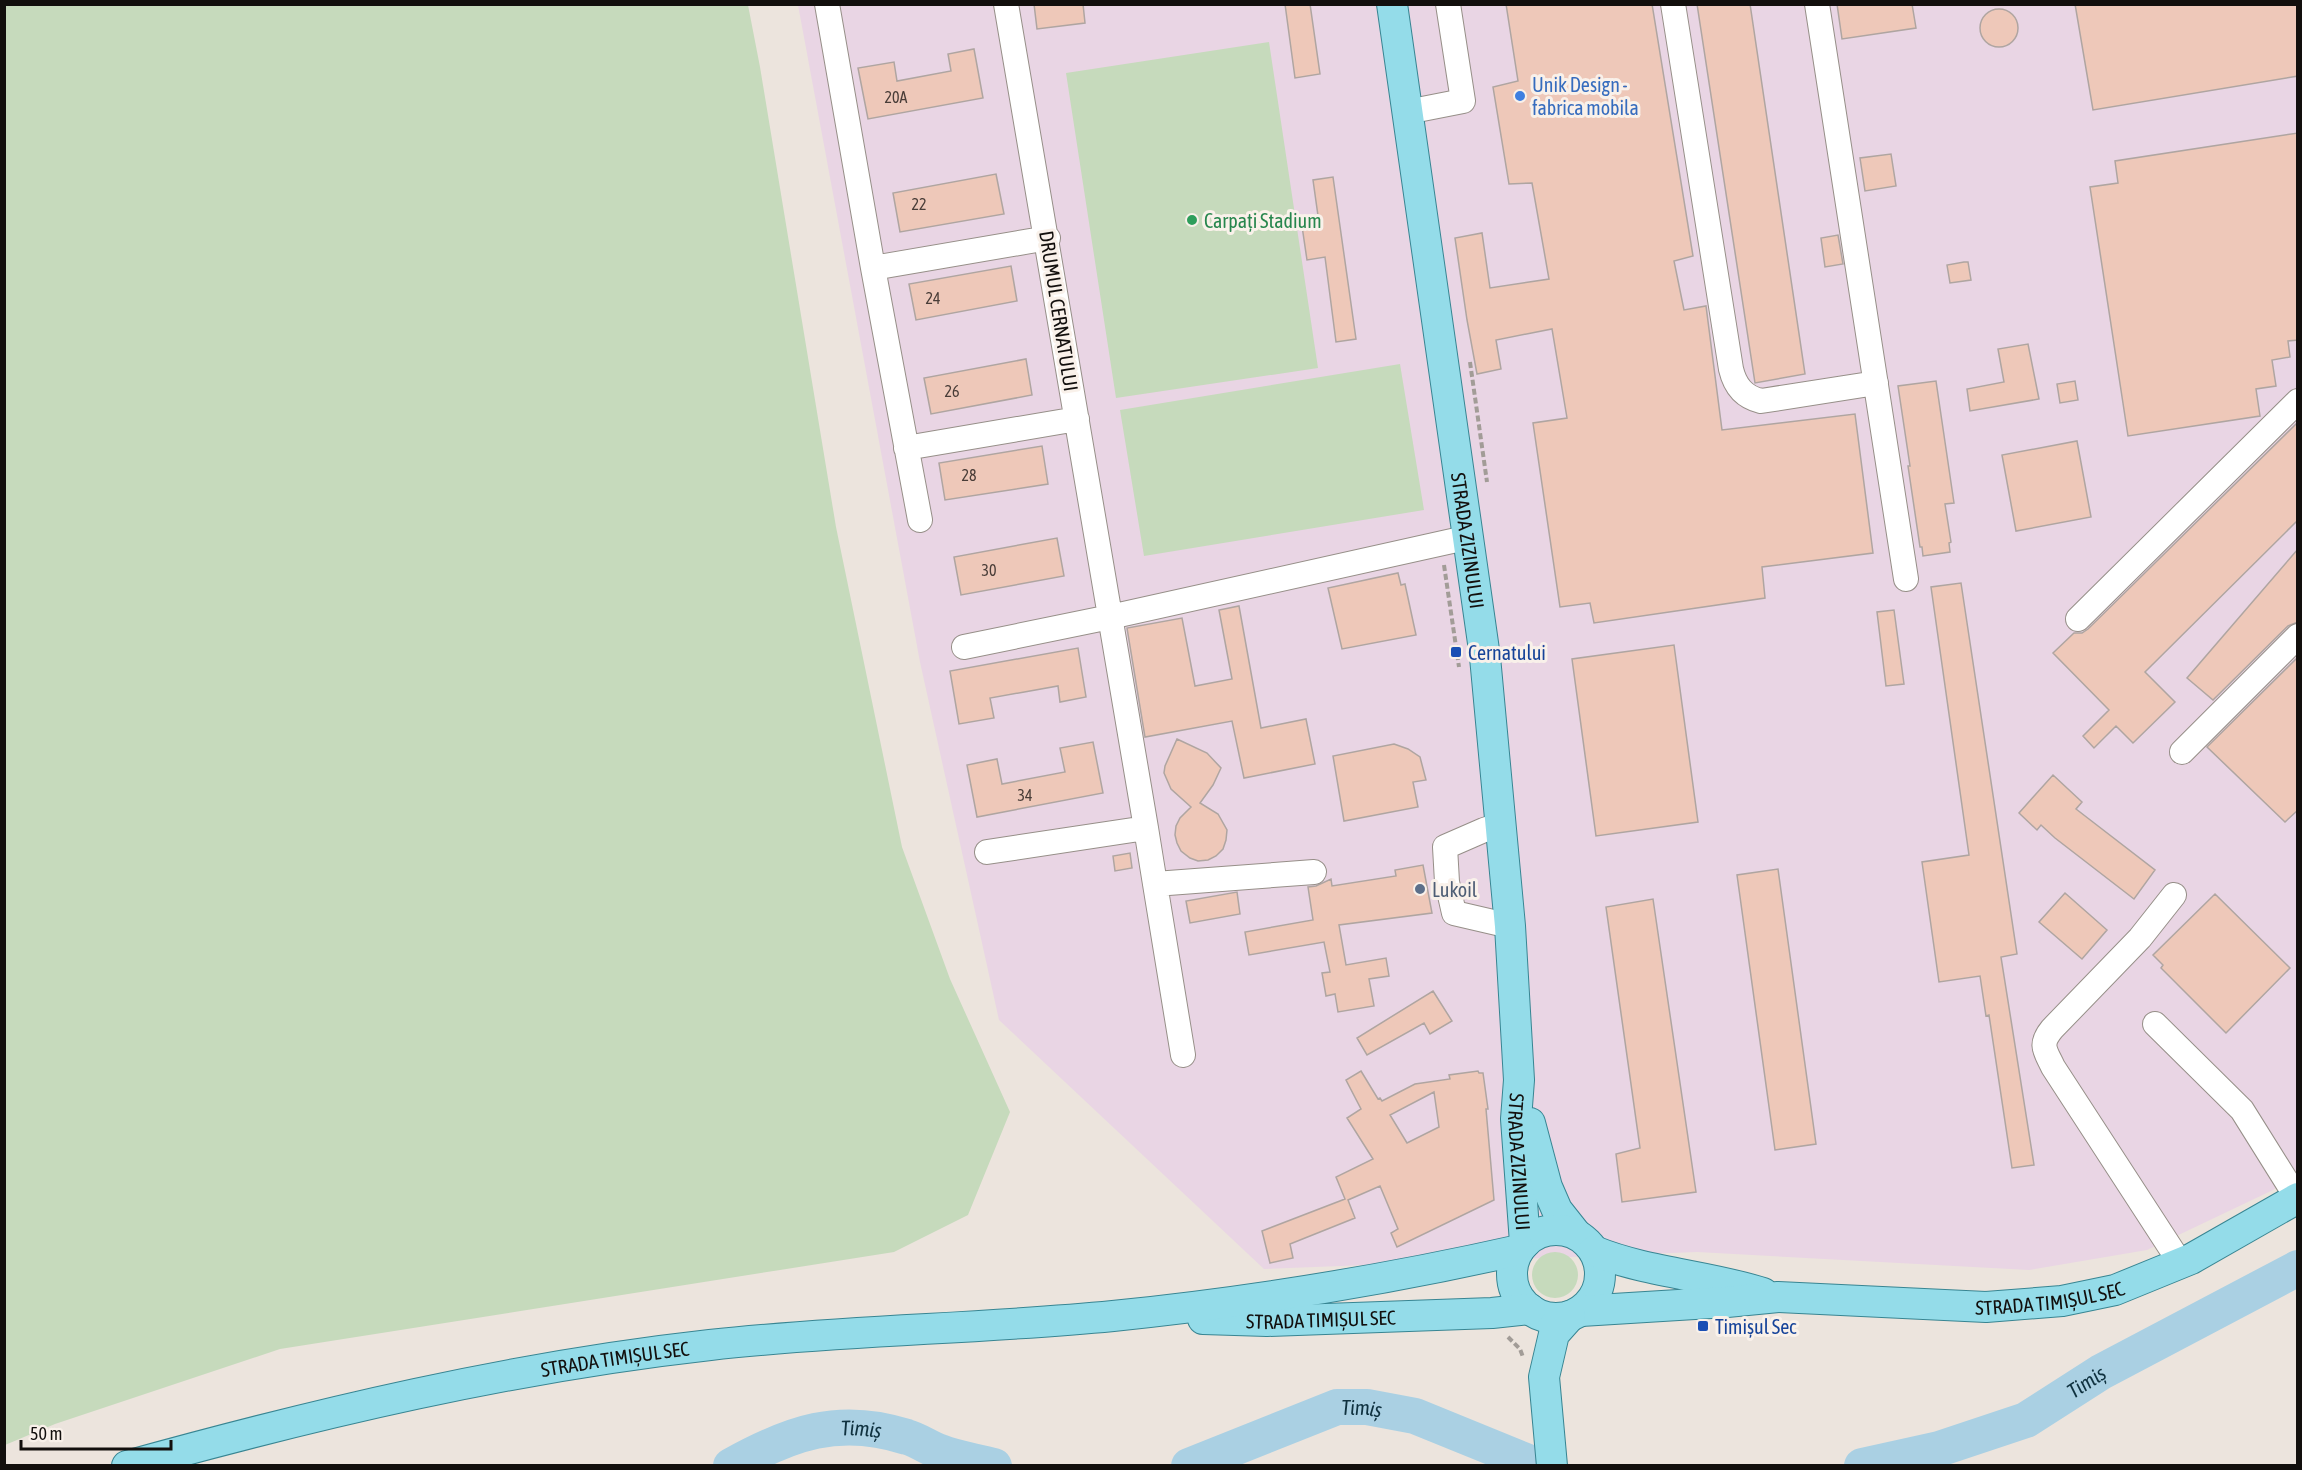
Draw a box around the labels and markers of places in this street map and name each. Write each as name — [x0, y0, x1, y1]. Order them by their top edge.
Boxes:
place label: Unik Design - fabrica mobila — [1532, 73, 1639, 119]
marker: Unik Design - fabrica mobila — [1513, 89, 1527, 103]
place label: Carpați Stadium — [1204, 209, 1322, 232]
marker: Carpați Stadium — [1185, 213, 1199, 227]
place label: Cernatului — [1468, 641, 1546, 664]
marker: Cernatului — [1449, 645, 1463, 659]
place label: Lukoil — [1432, 878, 1478, 901]
marker: Lukoil — [1413, 882, 1427, 896]
place label: Timișul Sec — [1715, 1315, 1797, 1338]
marker: Timișul Sec — [1696, 1319, 1710, 1333]

